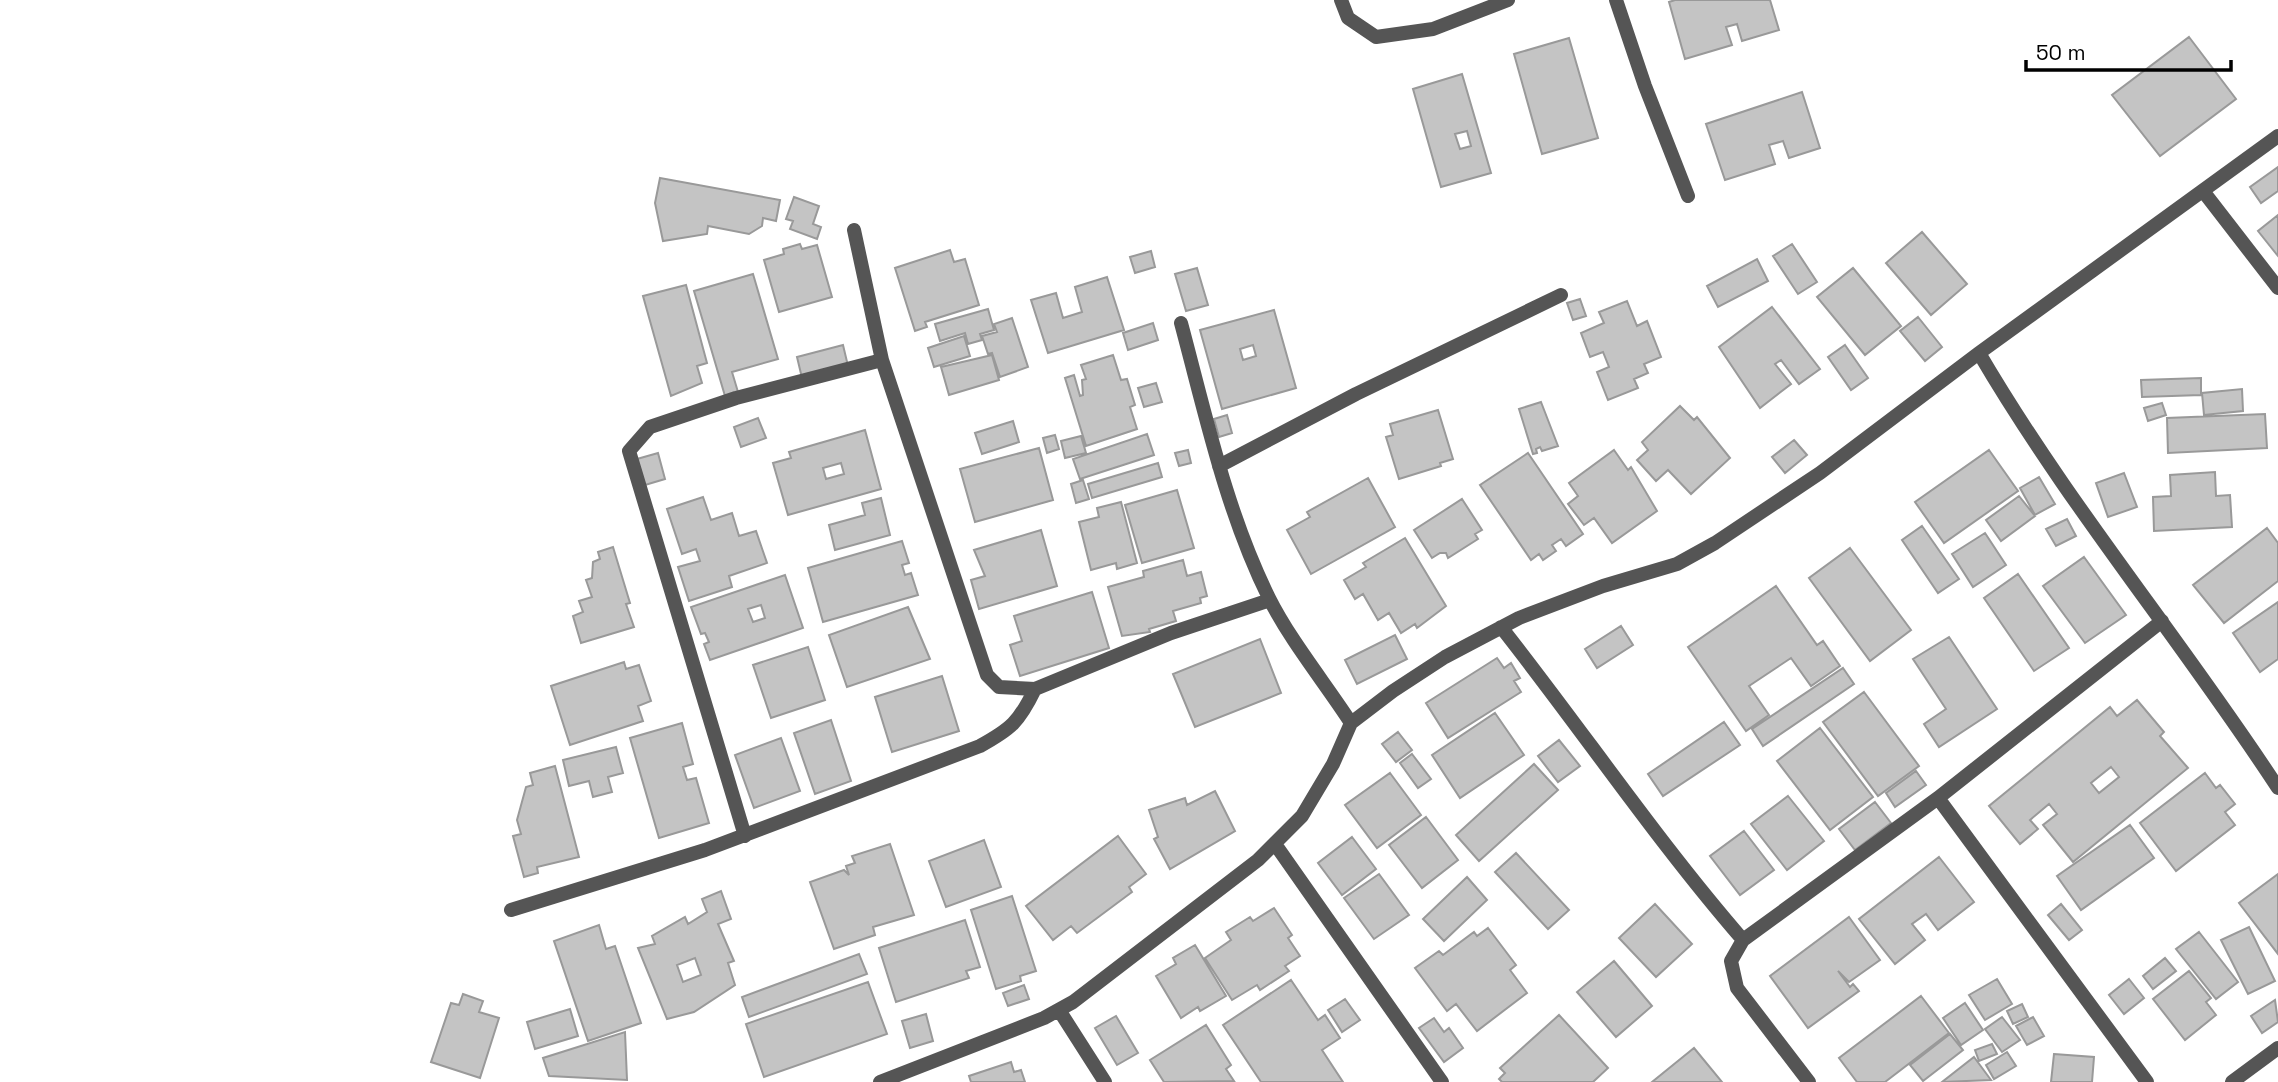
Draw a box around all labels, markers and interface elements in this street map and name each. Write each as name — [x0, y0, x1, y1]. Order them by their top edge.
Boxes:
scale bar — [2026, 28, 2231, 72]
text: 50 m — [2036, 39, 2086, 66]

